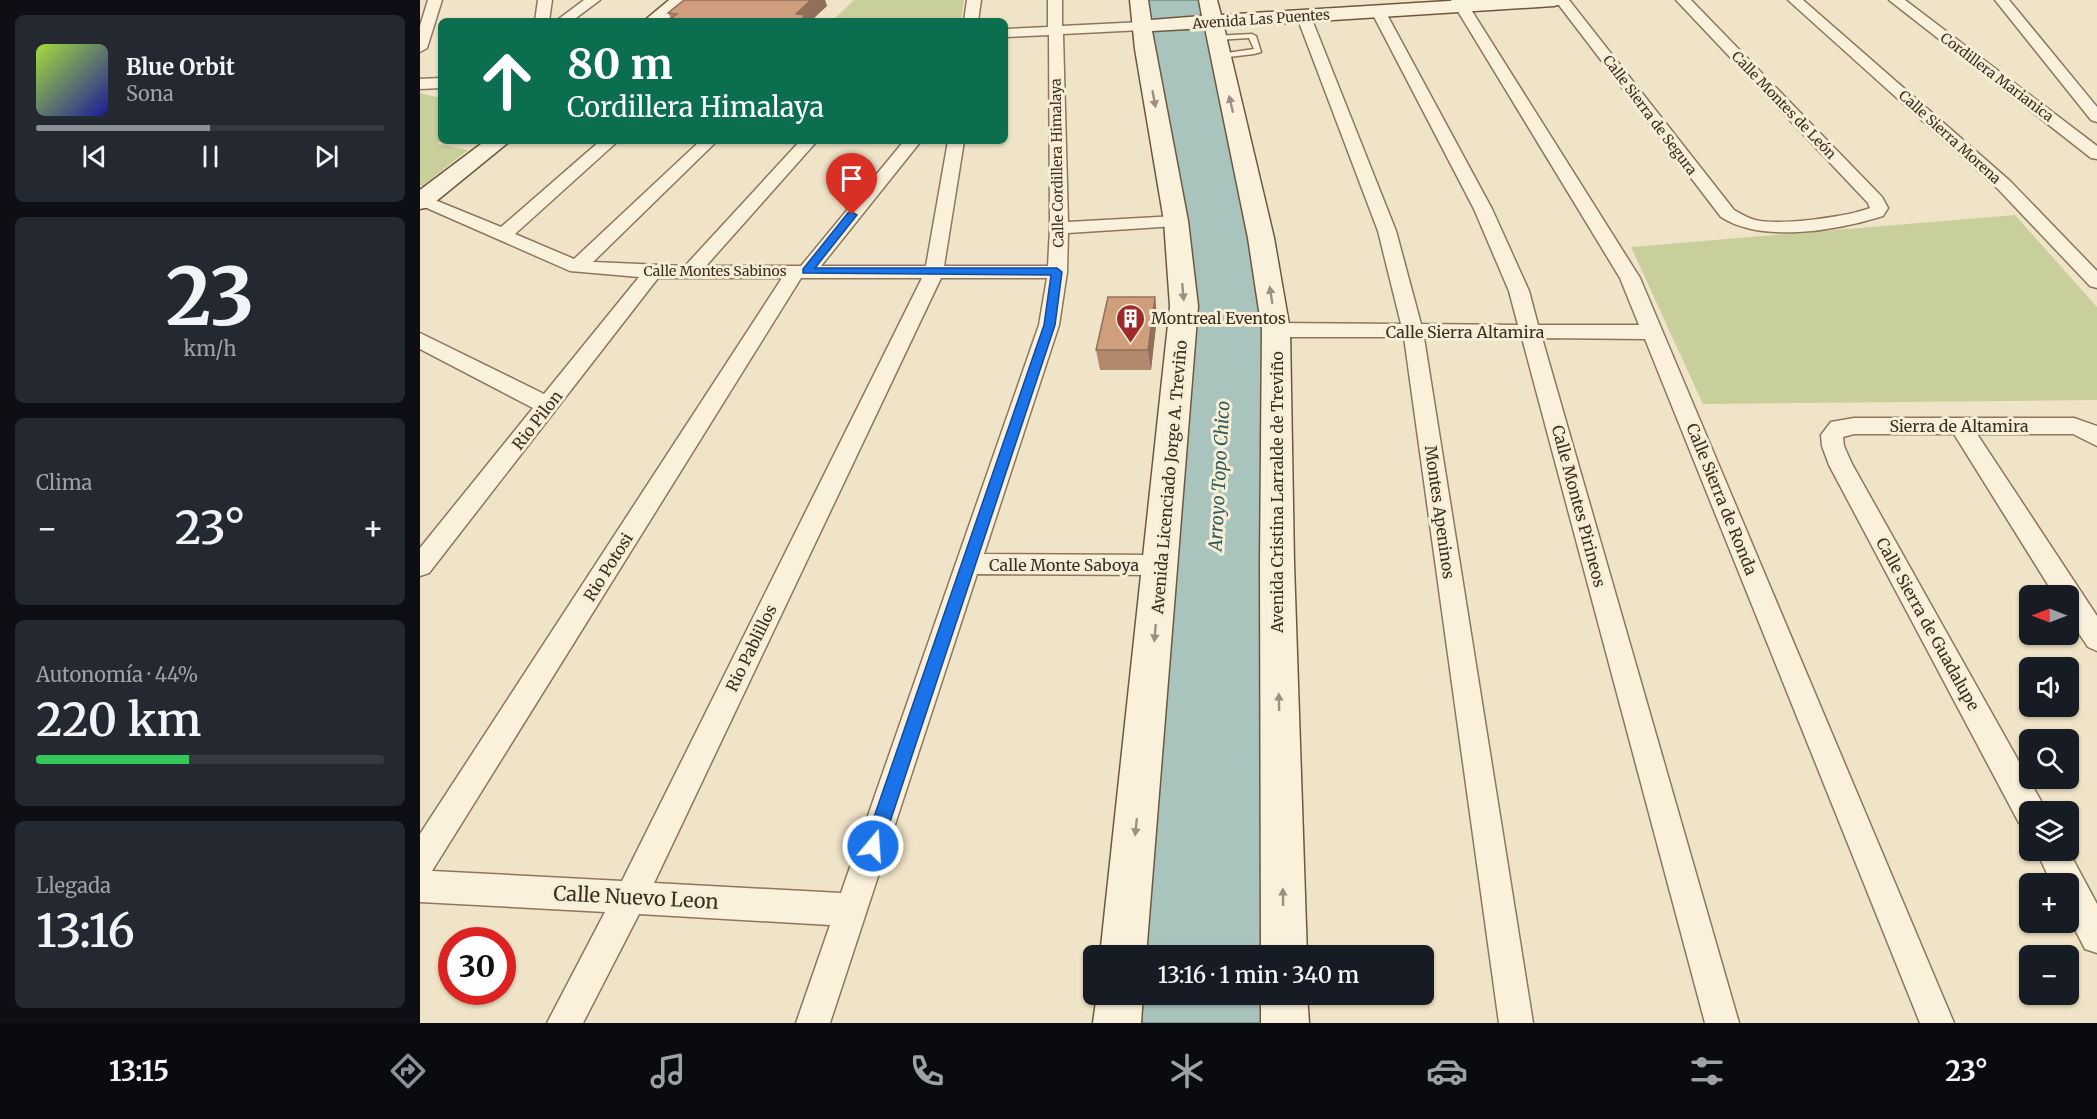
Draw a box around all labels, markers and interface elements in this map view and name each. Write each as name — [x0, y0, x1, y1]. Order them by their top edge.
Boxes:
street label: Avenida Las Puentes — [1191, 5, 1330, 33]
street label: Cordillera Marianica — [1937, 29, 2057, 126]
text: 80 m — [567, 38, 673, 90]
icon: ahead — [468, 42, 546, 120]
street label: Calle Montes de León — [1728, 47, 1840, 163]
street label: Calle Sierra de Segura — [1599, 52, 1701, 179]
text: Blue Orbit — [126, 53, 235, 81]
street label: Calle Cordillera Himalaya — [1047, 78, 1067, 248]
text: Sona — [126, 81, 174, 106]
street label: Calle Sierra Morena — [1895, 86, 2005, 188]
text: Cordillera Himalaya — [567, 90, 824, 124]
one-way arrow — [1150, 90, 1159, 109]
one-way arrow — [1225, 95, 1235, 113]
icon: previous — [78, 140, 111, 173]
icon: pause — [194, 140, 227, 173]
icon: next — [310, 140, 343, 173]
pin — [826, 153, 877, 215]
icon: arrive — [835, 162, 868, 195]
text: 23 — [166, 248, 254, 346]
street label: Calle Montes Sabinos — [643, 262, 787, 280]
one-way arrow — [1178, 283, 1188, 302]
one-way arrow — [1266, 285, 1275, 304]
building icon: Montreal Eventos — [1114, 302, 1146, 344]
place label: Montreal Eventos — [1151, 308, 1286, 328]
street label: Calle Sierra Altamira — [1386, 322, 1545, 342]
text: km/h — [184, 336, 236, 361]
street label: Avenida Licenciado Jorge A. Treviño — [1147, 339, 1191, 616]
street label: Avenida Cristina Larralde de Treviño — [1267, 351, 1287, 634]
street label: Rio Pilon — [508, 386, 567, 454]
water label: Arroyo Topo Chico — [1203, 400, 1234, 554]
street label: Sierra de Altamira — [1889, 416, 2029, 436]
street label: Calle Sierra de Ronda — [1682, 420, 1762, 578]
street label: Calle Montes Pirineos — [1548, 423, 1610, 589]
street label: Montes Apeninos — [1421, 444, 1459, 580]
text: Clima — [36, 470, 92, 495]
text: 23° — [175, 500, 245, 556]
text: − — [36, 508, 58, 549]
text: + — [362, 508, 384, 549]
street label: Rio Potosi — [579, 529, 637, 605]
street label: Calle Sierra de Guadalupe — [1872, 534, 1984, 714]
street label: Calle Monte Saboya — [989, 555, 1139, 575]
north arrow — [2019, 585, 2079, 645]
map controls — [2019, 585, 2079, 1005]
street label: Rio Pablillos — [721, 601, 781, 695]
one-way arrow — [1150, 623, 1160, 642]
button: sound — [2019, 657, 2079, 717]
text: Autonomía · 44% — [36, 662, 198, 687]
text: 220 km — [36, 692, 201, 748]
one-way arrow — [1274, 693, 1284, 712]
button: search — [2019, 729, 2079, 789]
button: layers — [2019, 801, 2079, 861]
position arrow — [841, 814, 905, 878]
one-way arrow — [1131, 817, 1141, 836]
text: Llegada — [36, 873, 111, 898]
button: + — [2019, 873, 2079, 933]
street label: Calle Nuevo Leon — [553, 880, 719, 914]
one-way arrow — [1278, 888, 1287, 907]
text: 13:16 — [36, 903, 135, 959]
speed limit sign: 30 — [438, 927, 516, 1005]
button: − — [2019, 945, 2079, 1005]
text: 13:16 · 1 min · 340 m — [1158, 961, 1359, 989]
icon: directions — [387, 1050, 429, 1092]
icon: music — [647, 1050, 689, 1092]
icon: phone — [906, 1050, 948, 1092]
icon: climate — [1166, 1050, 1208, 1092]
icon: car — [1426, 1050, 1468, 1092]
icon: filters — [1686, 1050, 1728, 1092]
text: 13:15 — [109, 1054, 169, 1088]
text: 23° — [1945, 1054, 1988, 1088]

